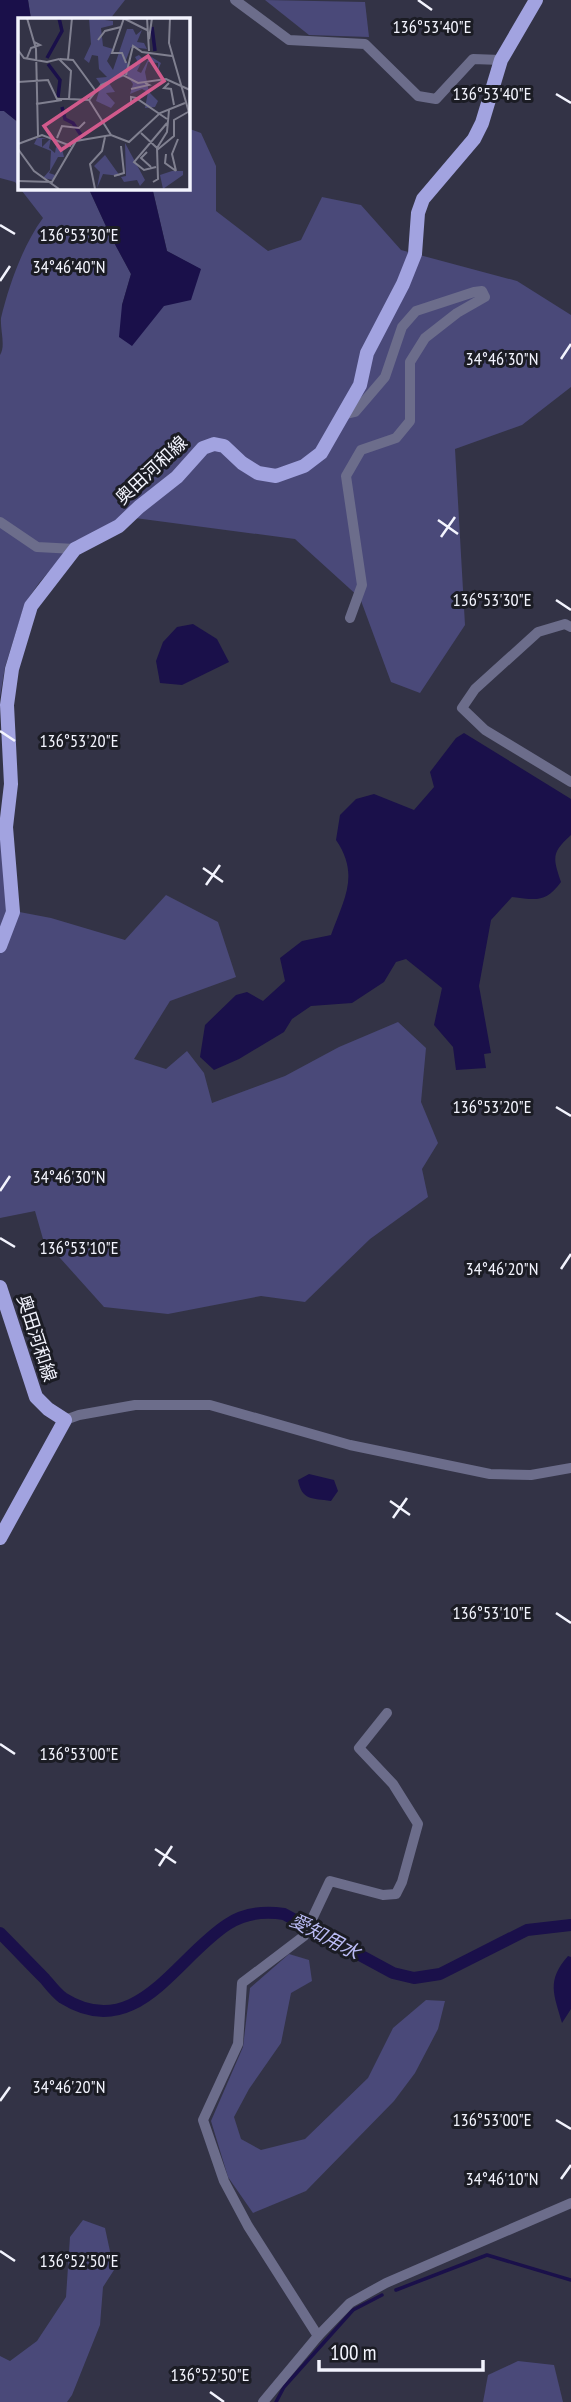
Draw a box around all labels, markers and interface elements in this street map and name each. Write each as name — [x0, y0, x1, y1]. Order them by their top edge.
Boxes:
text: 136°53'40"E — [393, 15, 471, 38]
inset map — [18, 18, 189, 189]
text: 136°53'40"E — [453, 82, 531, 105]
text: 136°53'30"E — [40, 223, 118, 246]
text: 34°46'40"N — [33, 255, 105, 278]
text: 34°46'30"N — [466, 347, 538, 370]
street label: 奥田河和線 — [110, 431, 192, 509]
text: 136°53'30"E — [453, 588, 531, 611]
text: 136°53'20"E — [40, 729, 118, 752]
text: 136°53'20"E — [453, 1095, 531, 1118]
text: 34°46'30"N — [33, 1165, 105, 1188]
text: 136°53'10"E — [40, 1236, 118, 1259]
text: 34°46'20"N — [466, 1257, 538, 1280]
street label: 奥田河和線 — [12, 1292, 62, 1384]
text: 136°53'10"E — [453, 1601, 531, 1624]
text: 136°53'00"E — [40, 1742, 118, 1765]
water label: 愛知用水 — [286, 1908, 366, 1965]
text: 34°46'20"N — [33, 2075, 105, 2098]
text: 136°53'00"E — [453, 2108, 531, 2131]
text: 34°46'10"N — [466, 2167, 538, 2190]
text: 136°52'50"E — [40, 2249, 118, 2272]
scale bar — [319, 2328, 484, 2372]
text: 100 m — [330, 2339, 376, 2366]
text: 136°52'50"E — [171, 2363, 249, 2386]

